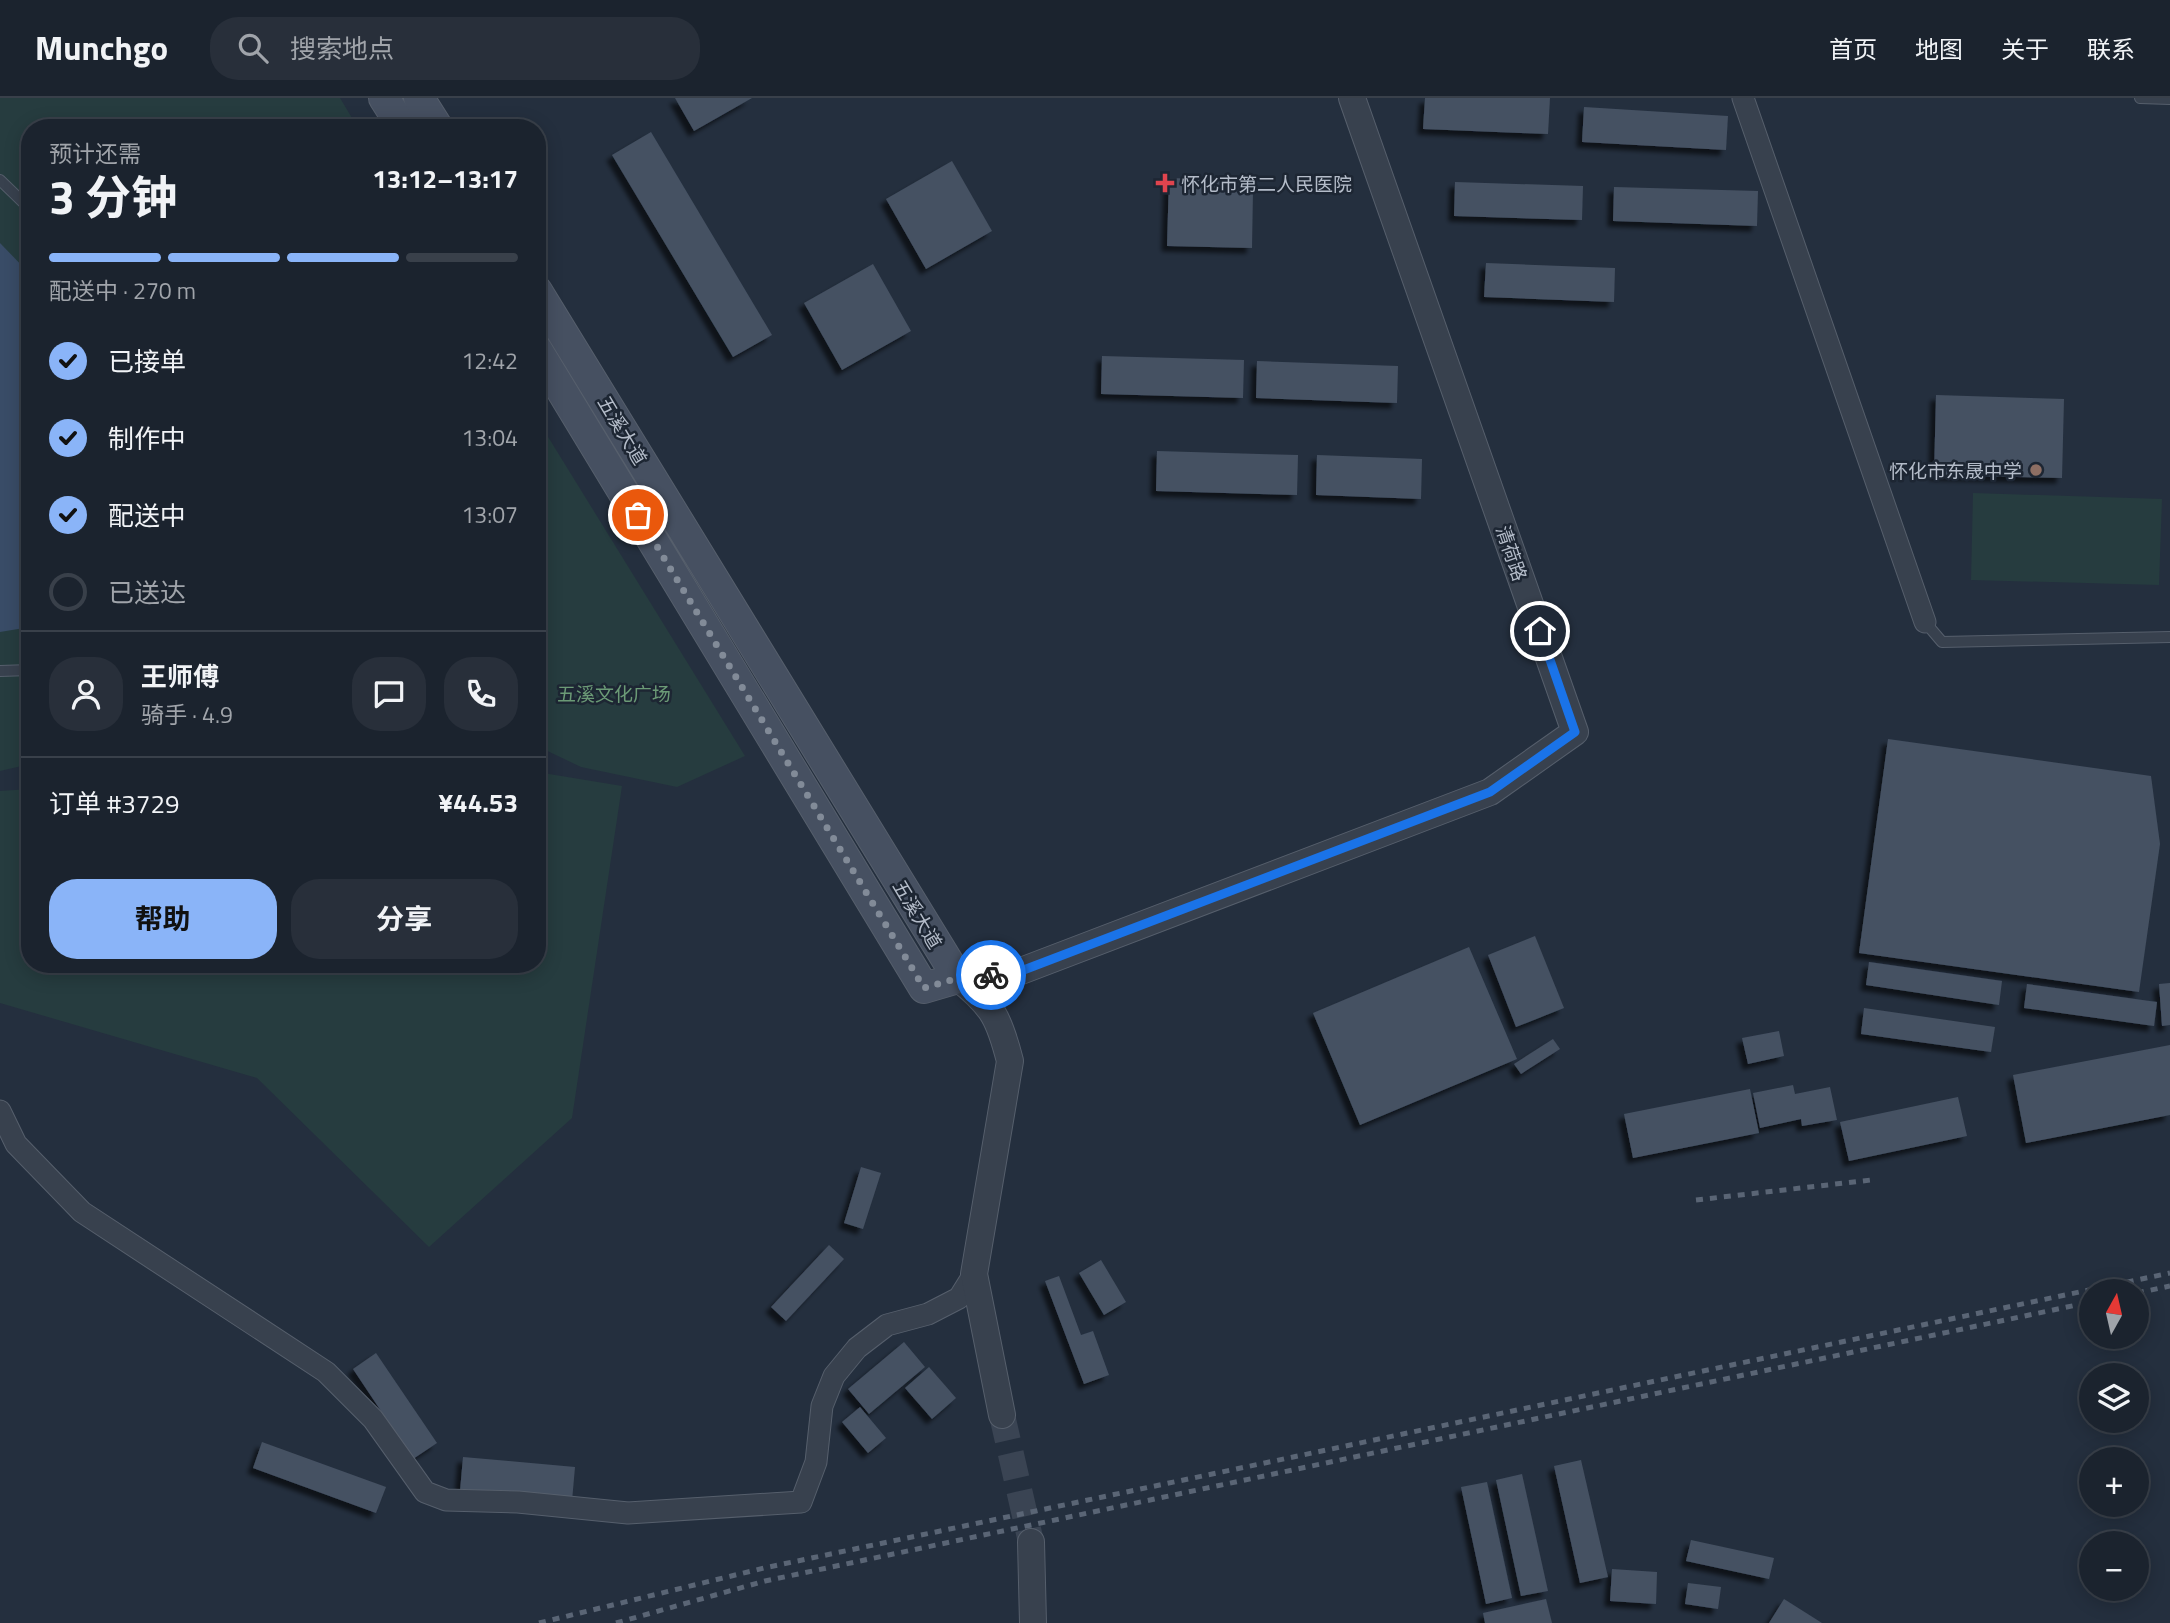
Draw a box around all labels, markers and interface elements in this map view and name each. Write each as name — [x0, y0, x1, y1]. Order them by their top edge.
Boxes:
search box — [210, 17, 700, 80]
text: Munchgo — [35, 23, 168, 73]
icon: search — [234, 29, 272, 67]
text: 搜索地点 — [290, 29, 394, 68]
text: 首页 — [1829, 31, 1877, 67]
text: 地图 — [1915, 31, 1963, 67]
text: 关于 — [2001, 31, 2049, 67]
text: 联系 — [2087, 31, 2135, 67]
text: 预计还需 — [49, 136, 141, 171]
text: 13:12–13:17 — [372, 159, 518, 198]
text: 3 分钟 — [49, 162, 177, 232]
place label: 怀化市第二人民医院 — [1181, 169, 1352, 198]
marker: 怀化市第二人民医院 — [1155, 173, 1175, 193]
text: 配送中 · 270 m — [49, 273, 196, 308]
icon: check — [49, 342, 87, 380]
text: 已接单 — [108, 342, 186, 381]
text: 12:42 — [461, 343, 518, 378]
street label: 五溪大道 — [591, 390, 655, 470]
icon: check — [49, 419, 87, 457]
text: 制作中 — [108, 419, 186, 458]
text: 13:04 — [461, 420, 518, 455]
place label: 怀化市东晟中学 — [1889, 456, 2022, 485]
marker: 怀化市东晟中学 — [2028, 462, 2044, 478]
pin — [608, 485, 668, 545]
icon: check — [49, 496, 87, 534]
text: 配送中 — [108, 496, 186, 535]
icon: bag — [619, 496, 657, 534]
text: 13:07 — [461, 497, 518, 532]
street label: 清荷路 — [1489, 521, 1535, 585]
text: 已送达 — [108, 573, 186, 612]
pin — [1510, 601, 1570, 661]
icon: home — [1521, 612, 1559, 650]
button: person — [49, 657, 123, 731]
text: 王师傅 — [141, 657, 219, 696]
button: chat — [352, 657, 426, 731]
button: phone — [444, 657, 518, 731]
park label: 五溪文化广场 — [557, 679, 671, 708]
text: 骑手 · 4.9 — [141, 697, 233, 732]
text: ¥44.53 — [439, 783, 518, 822]
text: 订单 #3729 — [49, 784, 180, 823]
street label: 五溪大道 — [886, 874, 950, 954]
button: 帮助 — [49, 879, 277, 959]
button: 分享 — [291, 879, 518, 959]
courier — [956, 940, 1026, 1010]
icon: bike — [972, 956, 1010, 994]
north arrow — [2079, 1279, 2149, 1349]
map controls — [2079, 1279, 2149, 1601]
button: layers — [2079, 1363, 2149, 1433]
button: + — [2079, 1447, 2149, 1517]
button: − — [2079, 1531, 2149, 1601]

